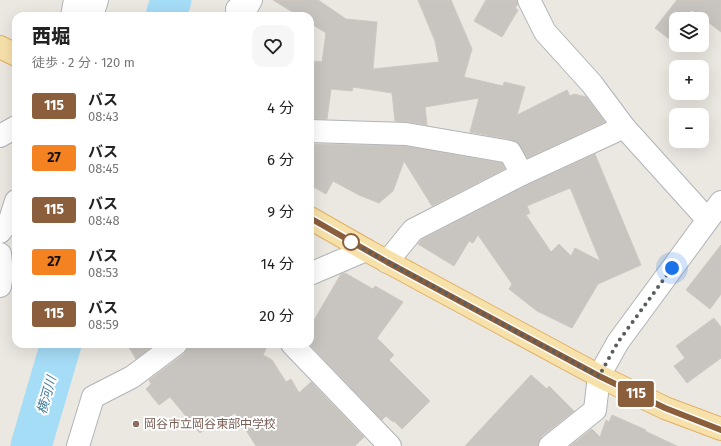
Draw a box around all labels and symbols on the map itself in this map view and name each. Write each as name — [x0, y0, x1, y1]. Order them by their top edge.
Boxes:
unlabelled marker — [342, 233, 360, 251]
your location — [662, 258, 682, 278]
water label: 横河川 — [34, 372, 60, 416]
line badge: 115 — [613, 381, 659, 407]
place label: 岡谷市立岡谷東部中学校 — [144, 417, 276, 431]
marker: 岡谷市立岡谷東部中学校 — [131, 419, 141, 429]

